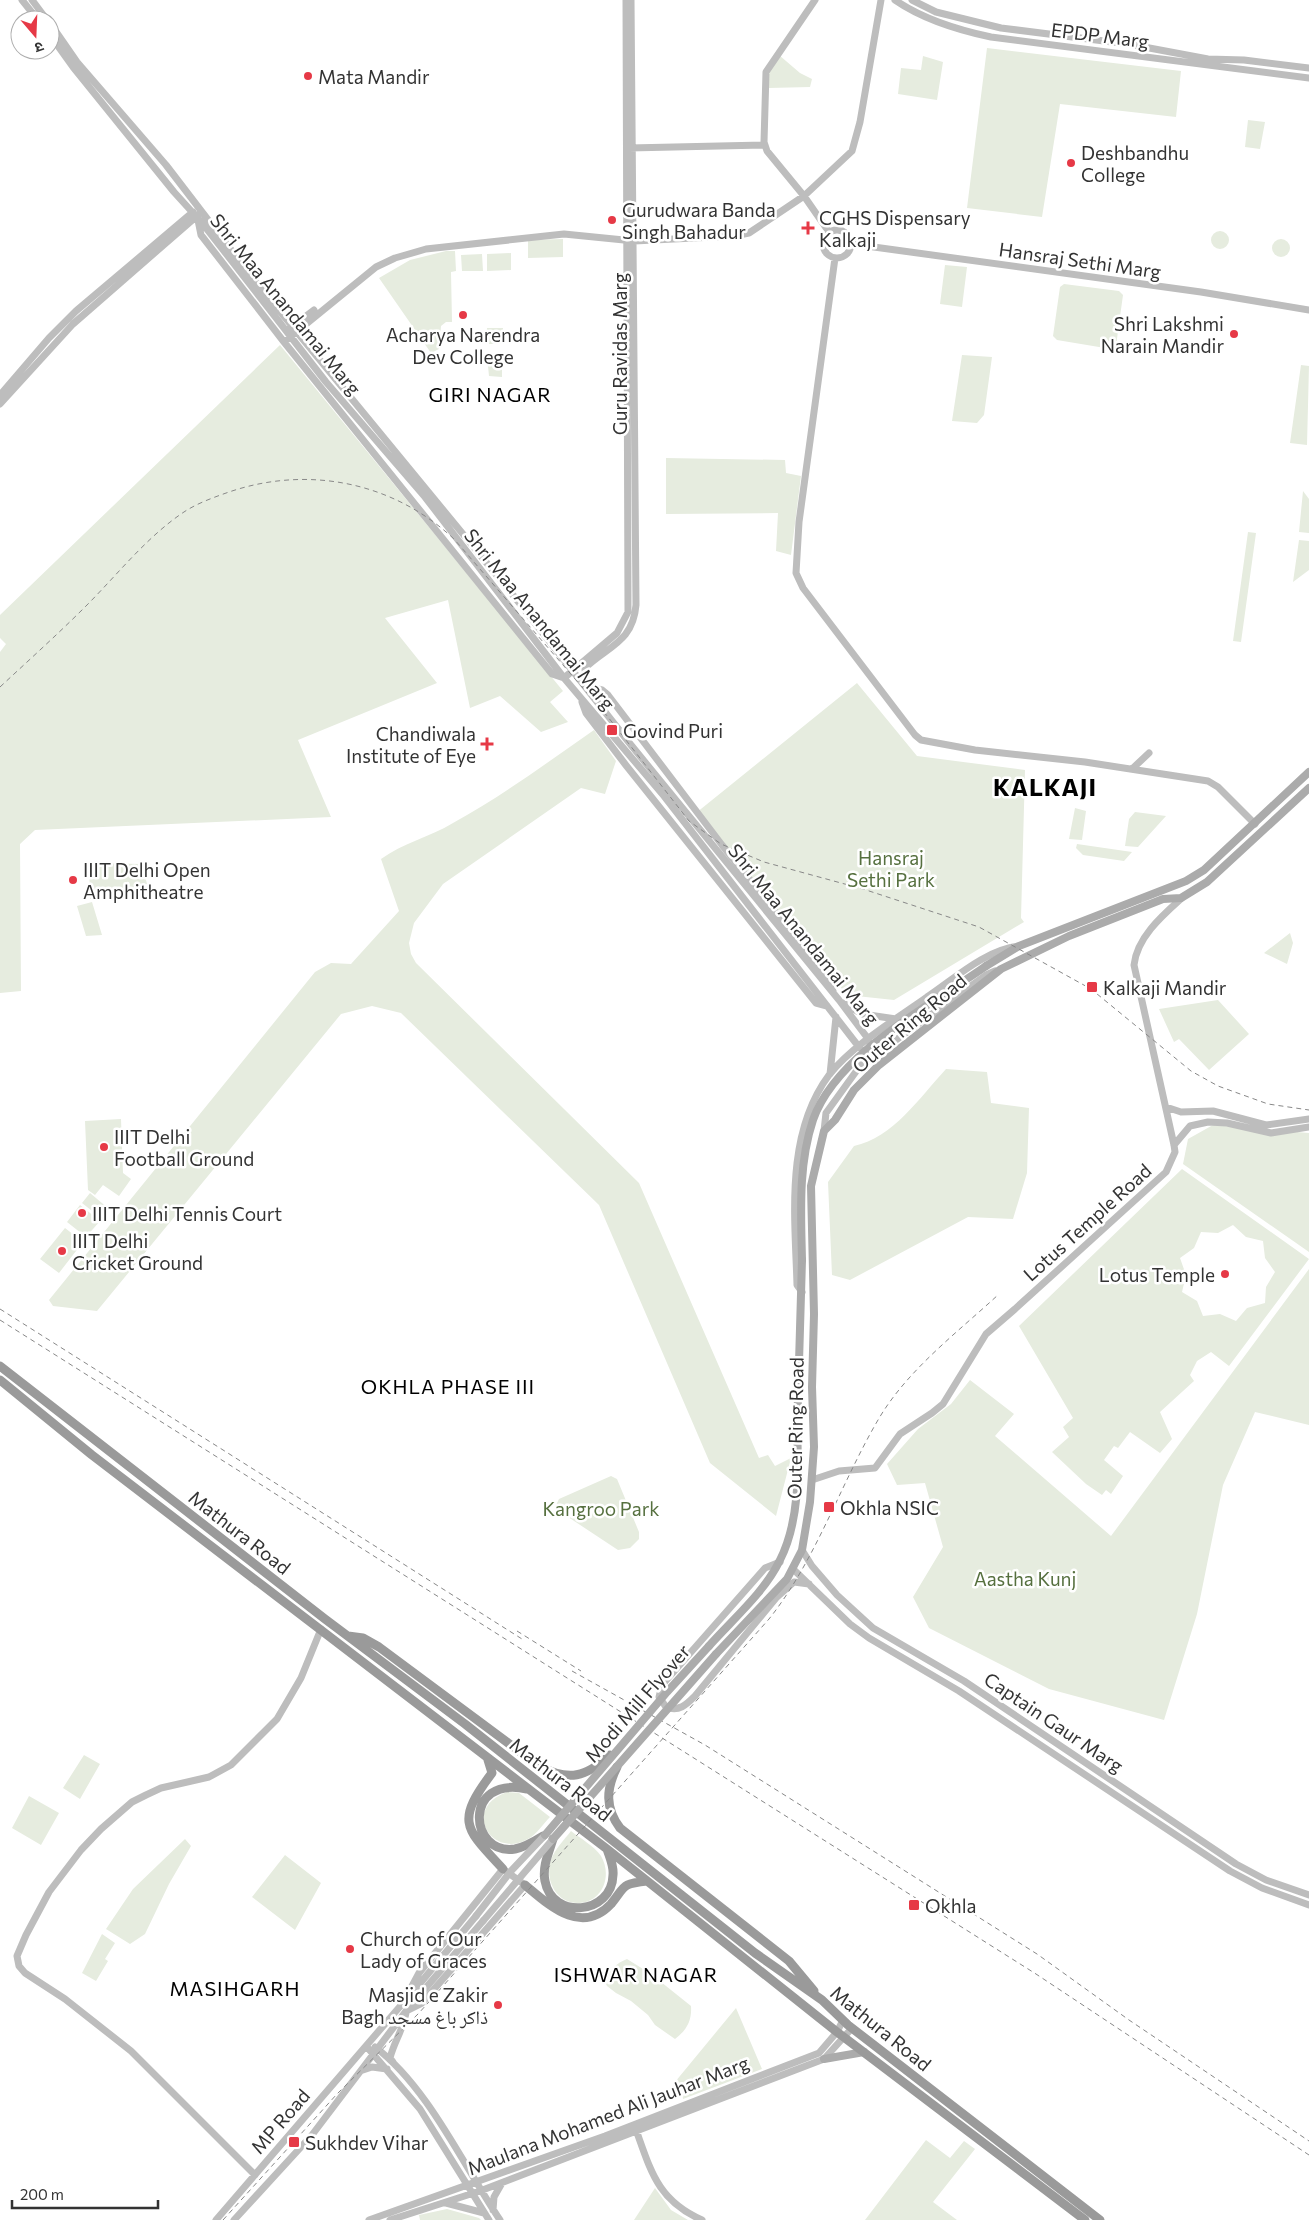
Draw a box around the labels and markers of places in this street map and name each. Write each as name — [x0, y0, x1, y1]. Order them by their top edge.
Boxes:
place label: Mata Mandir — [318, 65, 430, 88]
marker: Mata Mandir — [302, 70, 314, 82]
place label: Deshbandhu College — [1081, 141, 1189, 186]
marker: Deshbandhu College — [1065, 157, 1077, 169]
place label: Gurudwara Banda Singh Bahadur — [622, 198, 776, 243]
place label: CGHS Dispensary Kalkaji — [819, 206, 971, 251]
marker: Gurudwara Banda Singh Bahadur — [606, 214, 618, 226]
marker: CGHS Dispensary Kalkaji — [801, 221, 815, 235]
marker: Acharya Narendra Dev College — [457, 309, 469, 321]
place label: Shri Lakshmi Narain Mandir — [1101, 312, 1224, 357]
place label: Acharya Narendra Dev College — [386, 323, 540, 368]
marker: Shri Lakshmi Narain Mandir — [1228, 328, 1240, 340]
place label: Govind Puri — [623, 719, 723, 742]
place label: Chandiwala Institute of Eye — [346, 722, 476, 767]
marker: Govind Puri — [605, 723, 619, 737]
marker: Chandiwala Institute of Eye — [480, 737, 494, 751]
place label: IIIT Delhi Open Amphitheatre — [83, 858, 211, 903]
marker: IIIT Delhi Open Amphitheatre — [67, 874, 79, 886]
place label: Kalkaji Mandir — [1103, 976, 1227, 999]
marker: Kalkaji Mandir — [1085, 980, 1099, 994]
place label: IIIT Delhi Football Ground — [114, 1125, 254, 1170]
marker: IIIT Delhi Football Ground — [98, 1141, 110, 1153]
place label: IIIT Delhi Tennis Court — [92, 1202, 282, 1225]
marker: IIIT Delhi Tennis Court — [76, 1207, 88, 1219]
place label: IIIT Delhi Cricket Ground — [72, 1229, 203, 1274]
marker: IIIT Delhi Cricket Ground — [56, 1245, 68, 1257]
place label: Lotus Temple — [1099, 1263, 1215, 1285]
marker: Lotus Temple — [1219, 1268, 1231, 1280]
place label: Okhla NSIC — [840, 1496, 939, 1519]
marker: Okhla NSIC — [822, 1500, 836, 1514]
place label: Okhla — [925, 1894, 976, 1917]
marker: Okhla — [907, 1898, 921, 1912]
place label: Church of Our Lady of Graces — [360, 1927, 487, 1972]
marker: Church of Our Lady of Graces — [344, 1943, 356, 1955]
place label: Masjid e Zakir Bagh ذاکر باغ مسجد — [341, 1983, 488, 2029]
marker: Masjid e Zakir Bagh ذاکر باغ مسجد — [492, 1999, 504, 2011]
place label: Sukhdev Vihar — [305, 2131, 429, 2154]
marker: Sukhdev Vihar — [287, 2135, 301, 2149]

